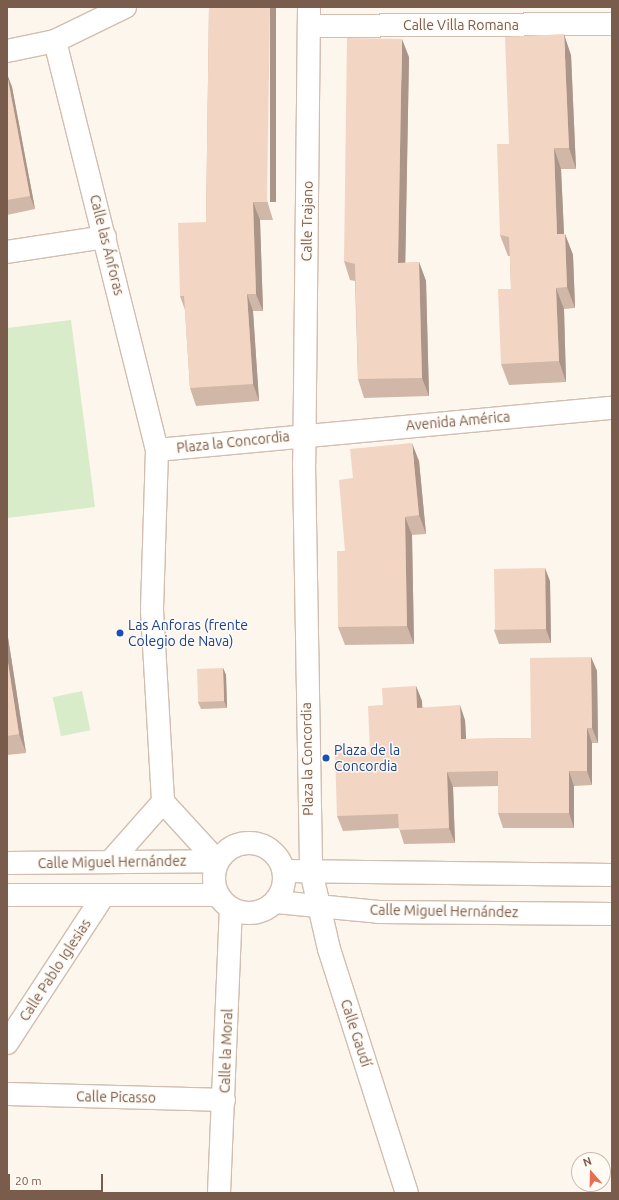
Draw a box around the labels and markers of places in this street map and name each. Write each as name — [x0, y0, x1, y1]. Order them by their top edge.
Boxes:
place label: Las Anforas (frente Colegio de Nava) — [128, 617, 248, 650]
marker: Las Anforas (frente Colegio de Nava) — [115, 628, 125, 638]
place label: Plaza de la Concordia — [334, 742, 400, 774]
marker: Plaza de la Concordia — [321, 753, 331, 763]

